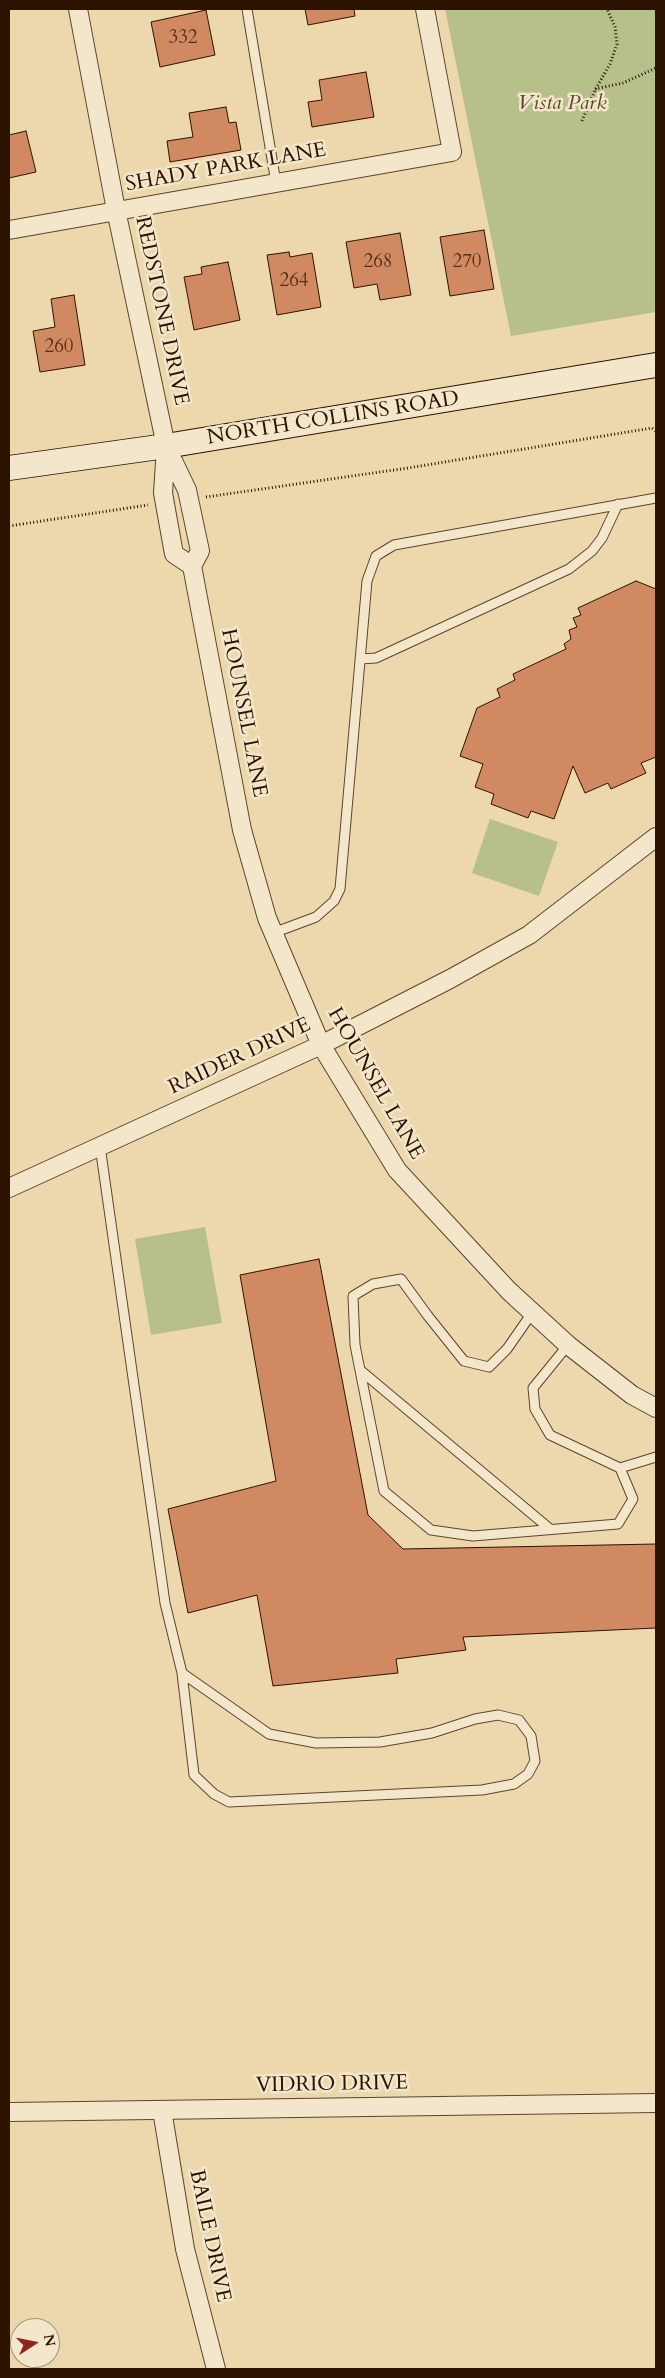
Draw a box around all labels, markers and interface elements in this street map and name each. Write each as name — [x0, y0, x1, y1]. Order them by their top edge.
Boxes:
house number: 332 — [168, 28, 198, 50]
park label: Vista Park — [517, 91, 607, 117]
street label: SHADY PARK LANE — [124, 138, 328, 198]
street label: REDSTONE DRIVE — [129, 214, 193, 408]
house number: 268 — [363, 252, 393, 274]
house number: 270 — [452, 252, 482, 274]
house number: 264 — [279, 271, 309, 293]
house number: 260 — [44, 337, 74, 359]
street label: NORTH COLLINS ROAD — [205, 387, 461, 451]
street label: HOUNSEL LANE — [214, 627, 272, 799]
street label: HOUNSEL LANE — [321, 1004, 429, 1164]
street label: RAIDER DRIVE — [165, 1013, 315, 1101]
street label: VIDRIO DRIVE — [256, 2071, 408, 2099]
street label: BAILE DRIVE — [183, 2167, 235, 2305]
north arrow — [10, 2318, 60, 2368]
text: N — [39, 2332, 60, 2348]

